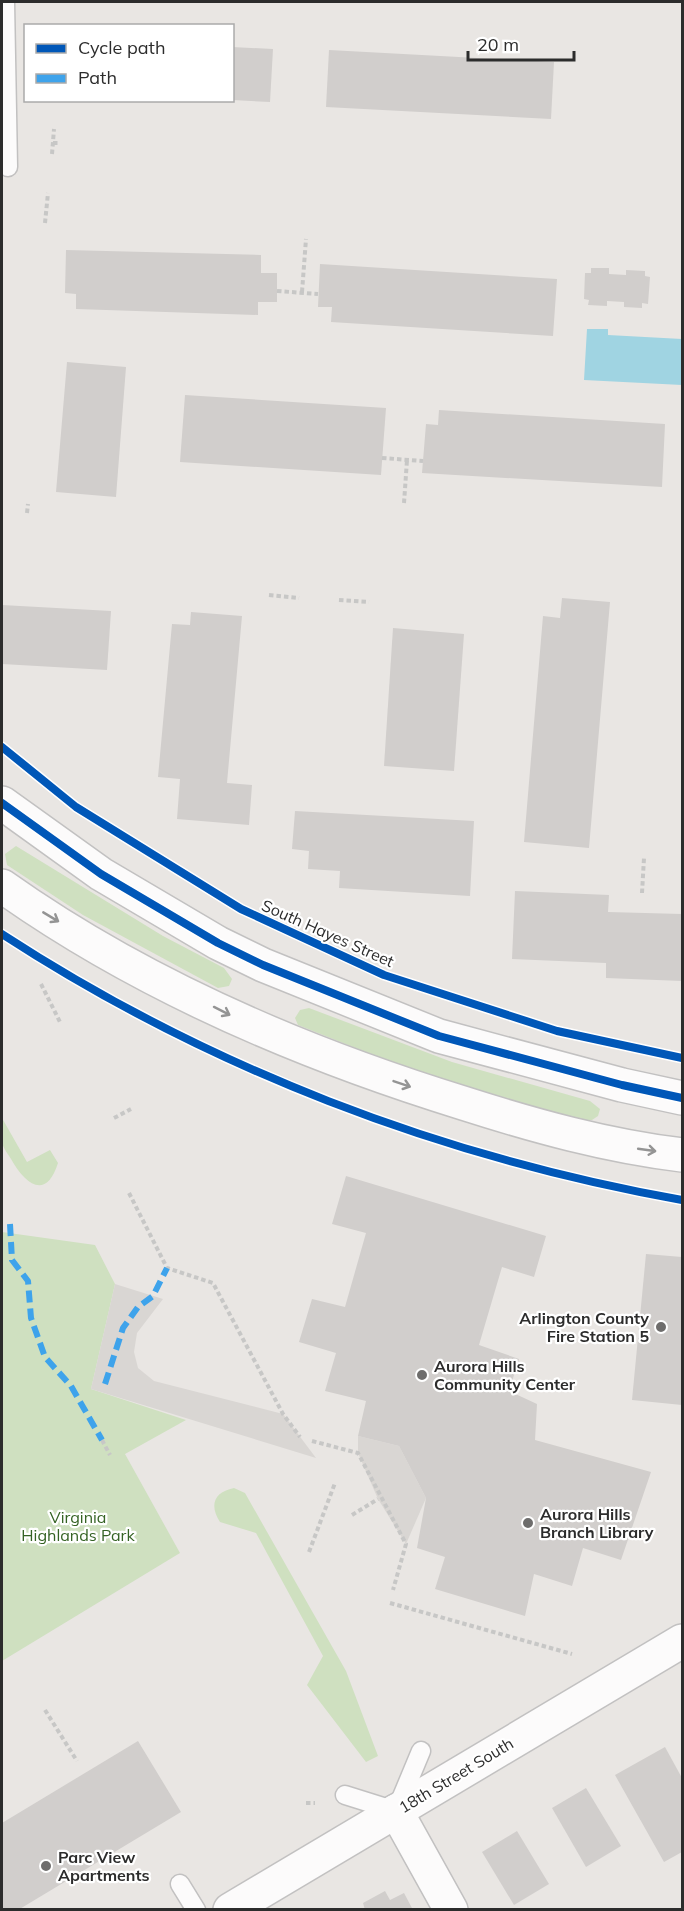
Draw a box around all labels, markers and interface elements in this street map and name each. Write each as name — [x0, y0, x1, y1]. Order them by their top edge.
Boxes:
legend — [24, 24, 234, 102]
scale bar — [468, 24, 574, 62]
text: 20 m — [477, 33, 519, 56]
text: Cycle path — [78, 36, 165, 59]
text: Path — [78, 66, 117, 89]
street label: South Hayes Street — [259, 895, 398, 971]
one-way arrow — [42, 912, 59, 924]
one-way arrow — [212, 1006, 230, 1017]
one-way arrow — [392, 1079, 411, 1090]
one-way arrow — [636, 1145, 656, 1156]
place label: Arlington County Fire Station 5 — [519, 1308, 649, 1346]
marker: Arlington County Fire Station 5 — [654, 1320, 668, 1334]
place label: Aurora Hills Community Center — [434, 1356, 576, 1394]
marker: Aurora Hills Community Center — [415, 1368, 429, 1382]
place label: Aurora Hills Branch Library — [540, 1504, 654, 1542]
park label: Virginia Highlands Park — [21, 1507, 135, 1545]
marker: Aurora Hills Branch Library — [521, 1516, 535, 1530]
street label: 18th Street South — [395, 1733, 517, 1817]
place label: Parc View Apartments — [58, 1847, 150, 1885]
marker: Parc View Apartments — [39, 1859, 53, 1873]

